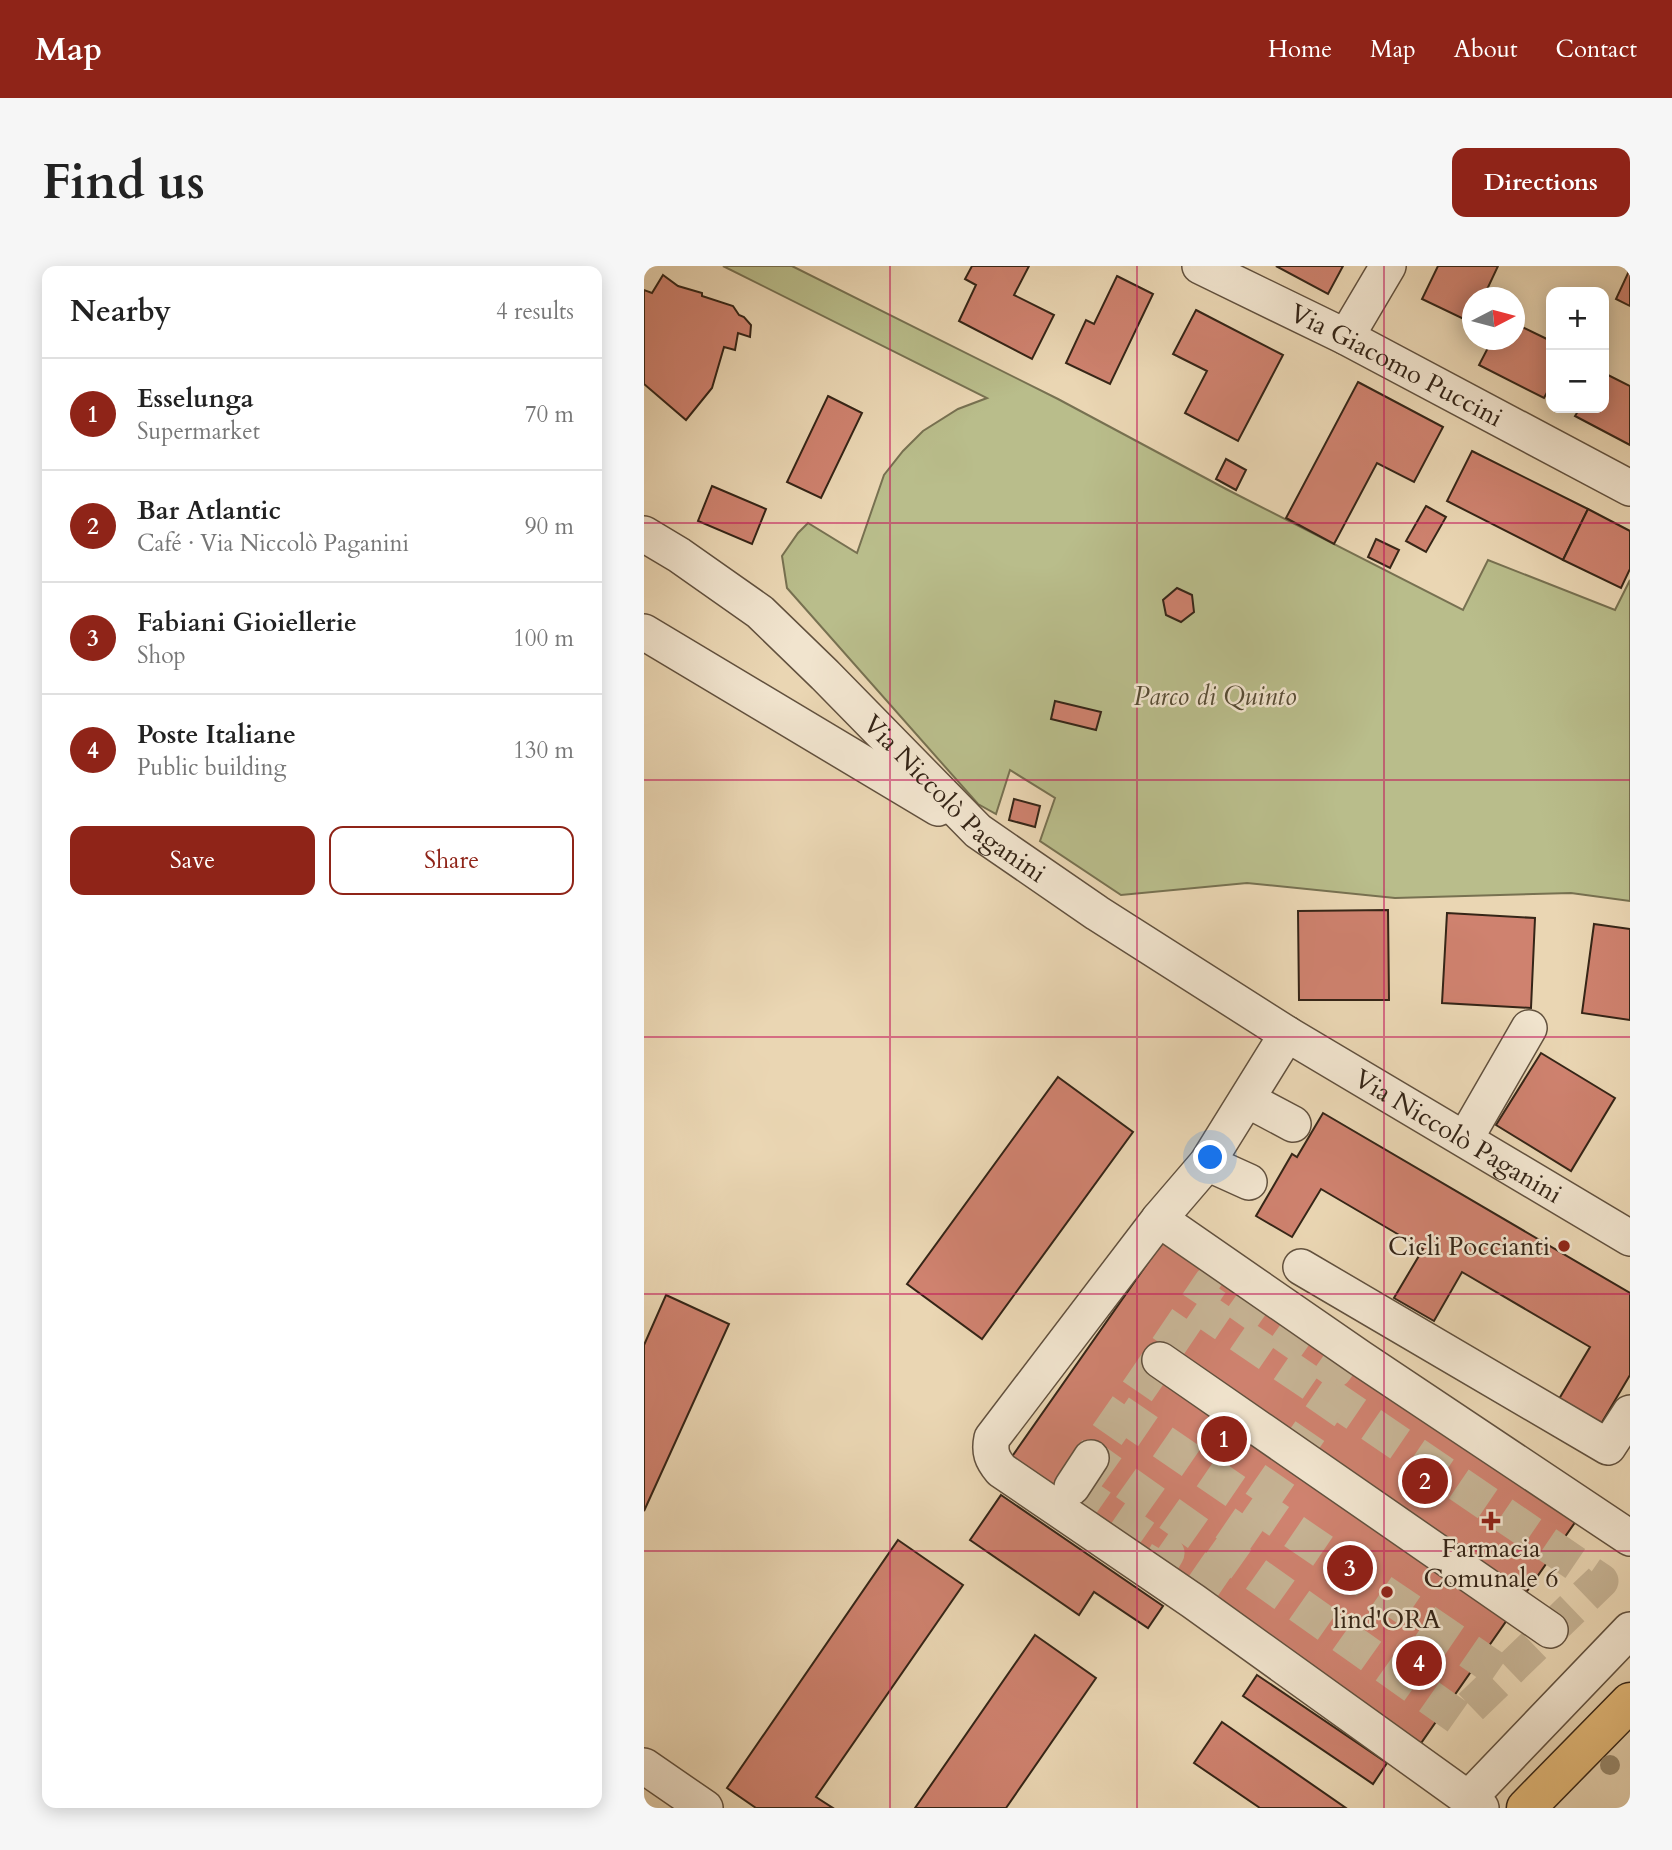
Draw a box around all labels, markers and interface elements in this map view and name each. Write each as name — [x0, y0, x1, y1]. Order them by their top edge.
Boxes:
text: Map — [35, 27, 102, 72]
text: Home — [1268, 33, 1332, 66]
text: Map — [1370, 33, 1416, 66]
text: About — [1454, 33, 1518, 66]
text: Contact — [1556, 33, 1637, 66]
button: Directions — [1452, 148, 1630, 217]
text: Find us — [42, 149, 205, 216]
north arrow — [1462, 287, 1525, 350]
map controls — [1546, 287, 1609, 413]
button: + — [1546, 287, 1609, 350]
text: Nearby — [70, 291, 171, 332]
street label: Via Giacomo Puccini — [1284, 295, 1509, 435]
text: 4 results — [496, 296, 574, 327]
button: − — [1546, 350, 1609, 413]
text: Esselunga — [137, 381, 254, 416]
text: 1 — [87, 399, 99, 430]
text: 70 m — [525, 399, 574, 430]
text: Supermarket — [137, 416, 260, 447]
text: Bar Atlantic — [137, 493, 281, 528]
text: 2 — [87, 511, 99, 542]
text: 90 m — [525, 511, 574, 542]
text: Café · Via Niccolò Paganini — [137, 528, 409, 559]
text: Fabiani Gioiellerie — [137, 605, 357, 640]
text: 3 — [87, 623, 99, 654]
text: 100 m — [513, 623, 574, 654]
text: Shop — [137, 640, 186, 671]
park label: Parco di Quinto — [1133, 679, 1297, 714]
street label: Via Niccolò Paganini — [855, 707, 1053, 891]
text: Poste Italiane — [137, 717, 296, 752]
text: 4 — [87, 735, 99, 766]
text: 130 m — [513, 735, 574, 766]
text: Public building — [137, 752, 287, 783]
button: Save — [70, 826, 315, 895]
button: Share — [329, 826, 574, 895]
street label: Via Niccolò Paganini — [1348, 1061, 1569, 1212]
your location — [1193, 1140, 1227, 1174]
place label: Cicli Poccianti — [1388, 1229, 1550, 1264]
marker: Cicli Poccianti — [1556, 1238, 1572, 1254]
pin: 1 — [1201, 1413, 1247, 1465]
pin: 2 — [1402, 1455, 1448, 1507]
marker: Farmacia Comunale 6 — [1483, 1513, 1499, 1529]
place label: Farmacia Comunale 6 — [1424, 1531, 1558, 1596]
pin: 3 — [1327, 1542, 1373, 1594]
marker: lind'ORA — [1379, 1584, 1395, 1600]
place label: lind'ORA — [1333, 1602, 1441, 1637]
pin: 4 — [1396, 1637, 1442, 1689]

